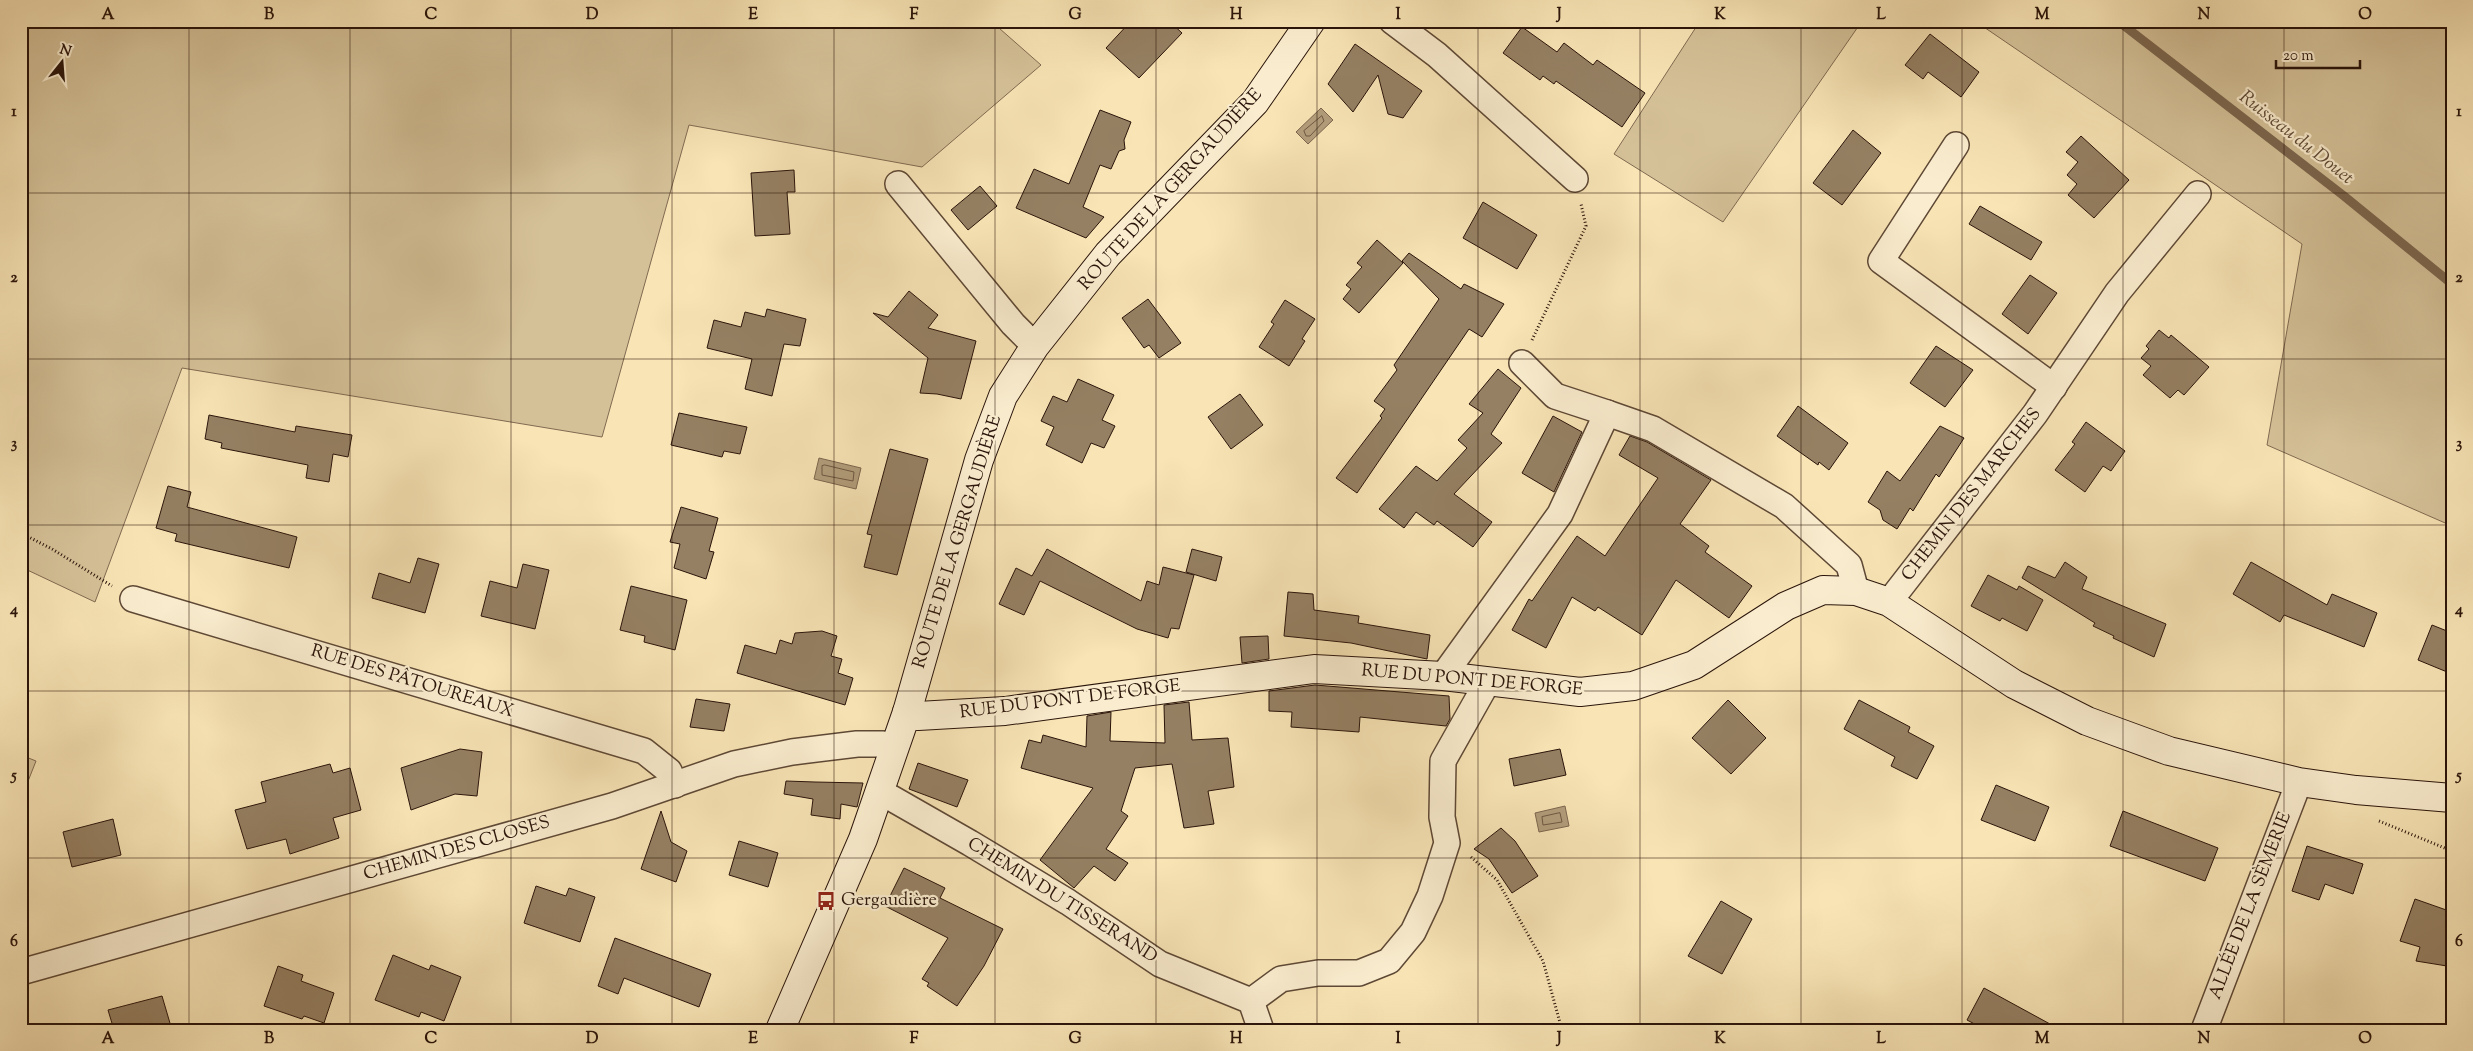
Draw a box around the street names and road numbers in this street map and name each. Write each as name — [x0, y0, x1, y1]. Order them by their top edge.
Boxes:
street label: ROUTE DE LA GERGAUDIÈRE — [1073, 83, 1269, 297]
street label: CHEMIN DES MARCHES — [1896, 403, 2048, 587]
street label: ROUTE DE LA GERGAUDIÈRE — [907, 412, 1009, 672]
street label: RUE DES PÂTOUREAUX — [307, 638, 517, 725]
street label: RUE DU PONT DE FORGE — [1360, 658, 1584, 704]
street label: RUE DU PONT DE FORGE — [958, 674, 1182, 726]
street label: ALLÉE DE LA SÈMERIE — [2203, 808, 2299, 1003]
street label: CHEMIN DES CLOSES — [361, 810, 553, 888]
street label: CHEMIN DU TISSERAND — [962, 832, 1162, 970]

